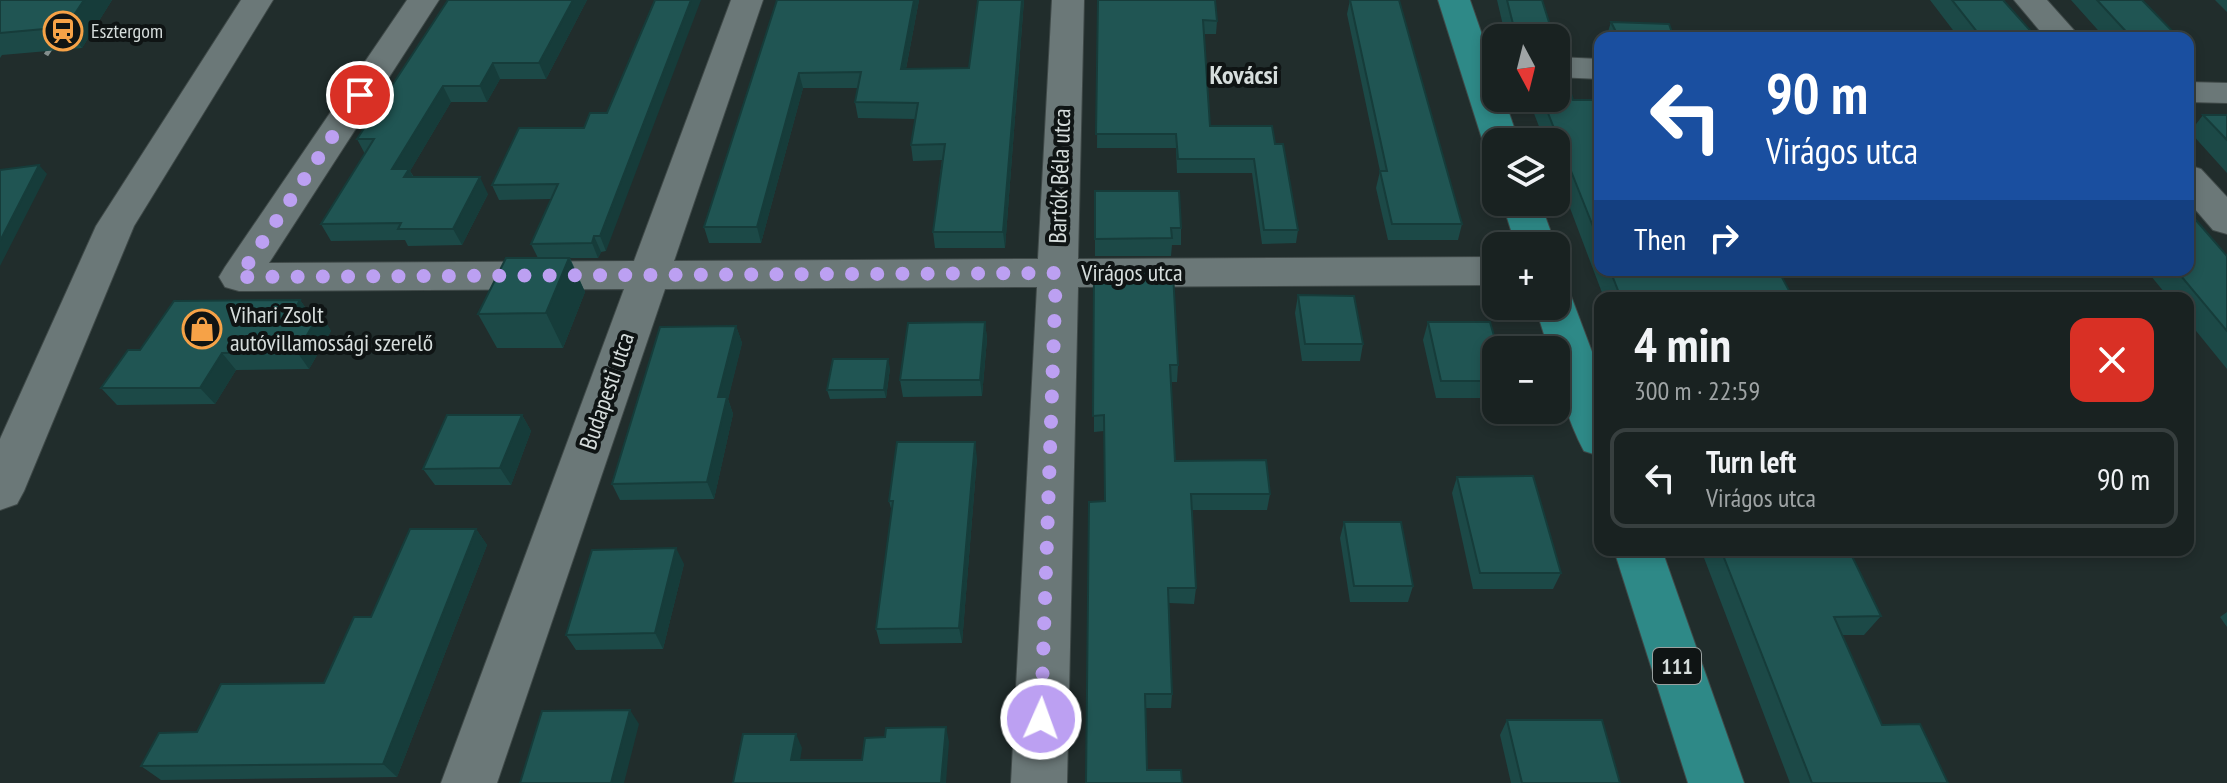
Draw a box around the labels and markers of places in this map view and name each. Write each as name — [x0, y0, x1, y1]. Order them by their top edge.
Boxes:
station icon: Esztergom — [42, 10, 84, 52]
place label: Esztergom — [91, 18, 163, 44]
pin — [326, 61, 394, 129]
place label: Vihari Zsolt autóvillamossági szerelő — [229, 299, 433, 358]
shop icon: Vihari Zsolt autóvillamossági szerelő — [181, 308, 223, 350]

